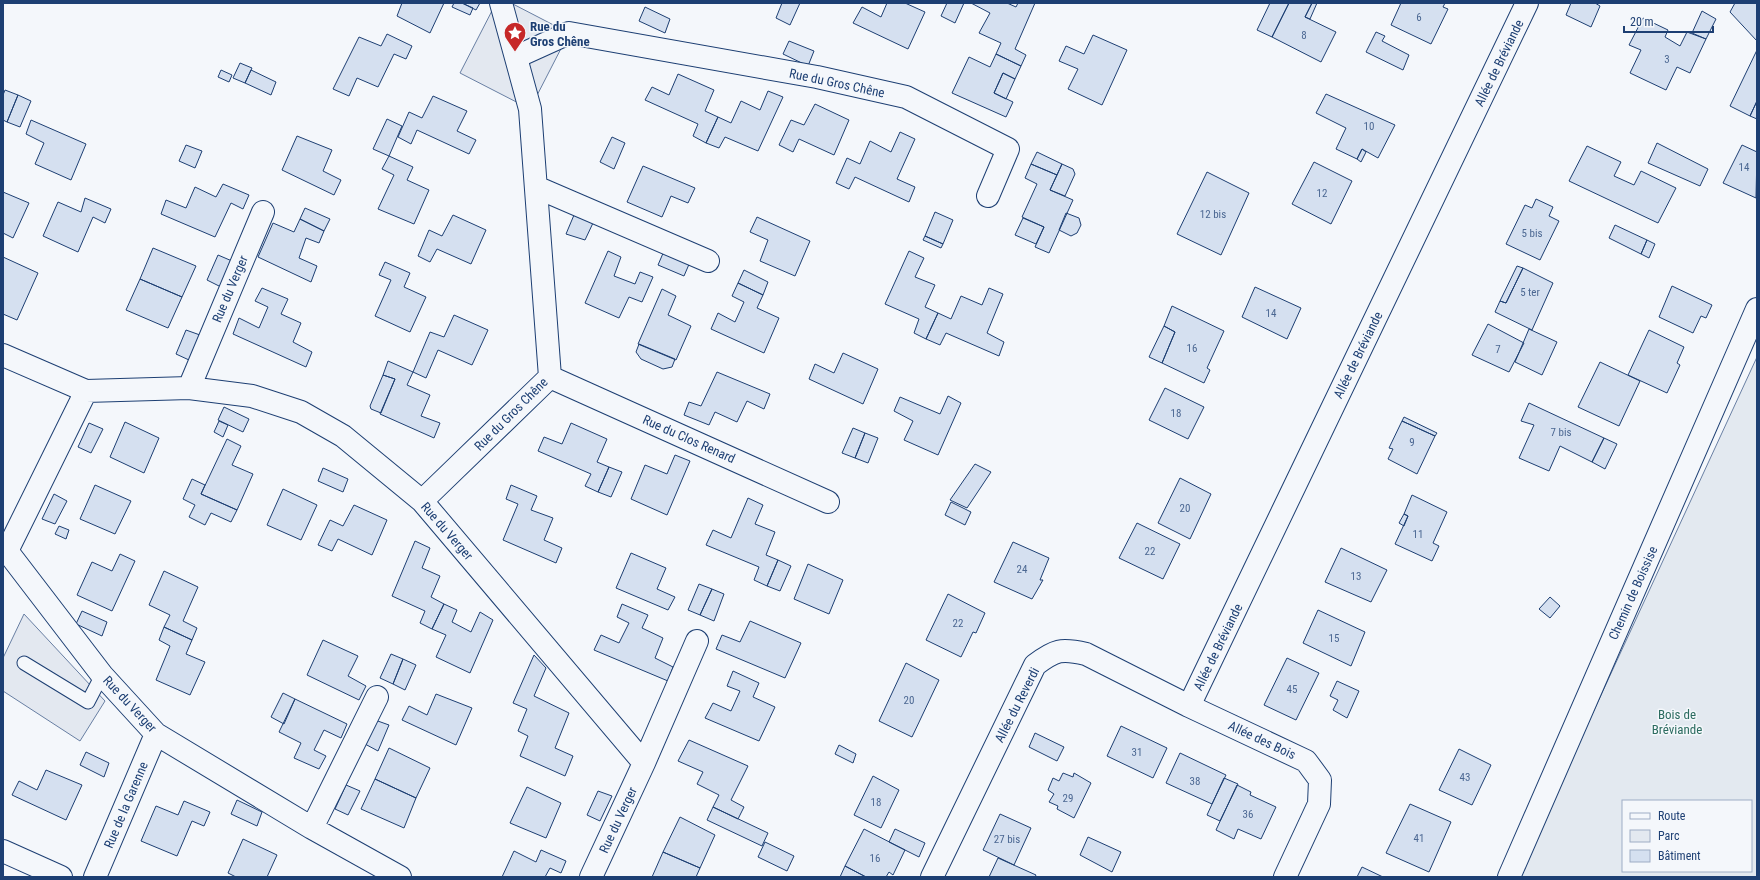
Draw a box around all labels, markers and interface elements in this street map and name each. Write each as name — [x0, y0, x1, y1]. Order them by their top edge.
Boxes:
scale bar — [1624, 8, 1713, 34]
house number: 6 — [1416, 11, 1422, 24]
text: 20 m — [1630, 15, 1654, 29]
street label: Allée de Bréviande — [1471, 17, 1527, 109]
place label: Rue du Gros Chêne — [530, 19, 590, 49]
place icon: Rue du Gros Chêne — [502, 20, 528, 53]
house number: 8 — [1301, 29, 1307, 42]
house number: 3 — [1664, 53, 1670, 66]
street label: Rue du Gros Chêne — [788, 66, 886, 100]
house number: 10 — [1364, 120, 1374, 133]
house number: 14 — [1739, 161, 1750, 174]
house number: 12 — [1317, 187, 1327, 200]
house number: 12 bis — [1200, 208, 1226, 221]
house number: 5 bis — [1522, 227, 1542, 240]
street label: Rue du Verger — [209, 253, 251, 325]
house number: 5 ter — [1520, 286, 1541, 299]
house number: 14 — [1266, 307, 1277, 320]
street label: Allée de Bréviande — [1330, 309, 1386, 401]
house number: 16 — [1187, 342, 1197, 355]
house number: 7 — [1495, 343, 1501, 356]
street label: Rue du Gros Chêne — [471, 374, 551, 454]
house number: 18 — [1171, 407, 1181, 420]
street label: Rue du Clos Renard — [640, 412, 738, 466]
house number: 7 bis — [1551, 426, 1571, 439]
house number: 9 — [1409, 436, 1415, 449]
street label: Rue du Verger — [418, 499, 476, 563]
house number: 20 — [1180, 502, 1190, 515]
house number: 11 — [1413, 528, 1423, 541]
street label: Chemin de Boissise — [1606, 544, 1660, 642]
house number: 22 — [1145, 545, 1155, 558]
house number: 24 — [1017, 563, 1028, 576]
house number: 13 — [1351, 570, 1361, 583]
street label: Allée de Bréviande — [1190, 601, 1246, 693]
house number: 22 — [953, 617, 963, 630]
house number: 15 — [1329, 632, 1339, 645]
street label: Allée du Reverdi — [992, 665, 1042, 745]
street label: Rue du Verger — [100, 673, 160, 735]
house number: 45 — [1287, 683, 1297, 696]
house number: 20 — [904, 694, 914, 707]
park label: Bois de Bréviande — [1652, 707, 1702, 737]
street label: Allée des Bois — [1226, 718, 1298, 762]
house number: 31 — [1132, 746, 1142, 759]
street label: Rue de la Garenne — [101, 759, 151, 851]
house number: 43 — [1460, 771, 1470, 784]
house number: 38 — [1190, 775, 1200, 788]
street label: Rue du Verger — [596, 784, 640, 856]
house number: 29 — [1063, 792, 1073, 805]
house number: 18 — [871, 796, 881, 809]
legend — [1622, 800, 1752, 872]
house number: 36 — [1243, 808, 1253, 821]
text: Route — [1658, 809, 1686, 823]
text: Parc — [1658, 829, 1680, 843]
house number: 41 — [1414, 832, 1424, 845]
house number: 27 bis — [994, 833, 1020, 846]
text: Bâtiment — [1658, 849, 1701, 863]
house number: 16 — [870, 852, 880, 865]

